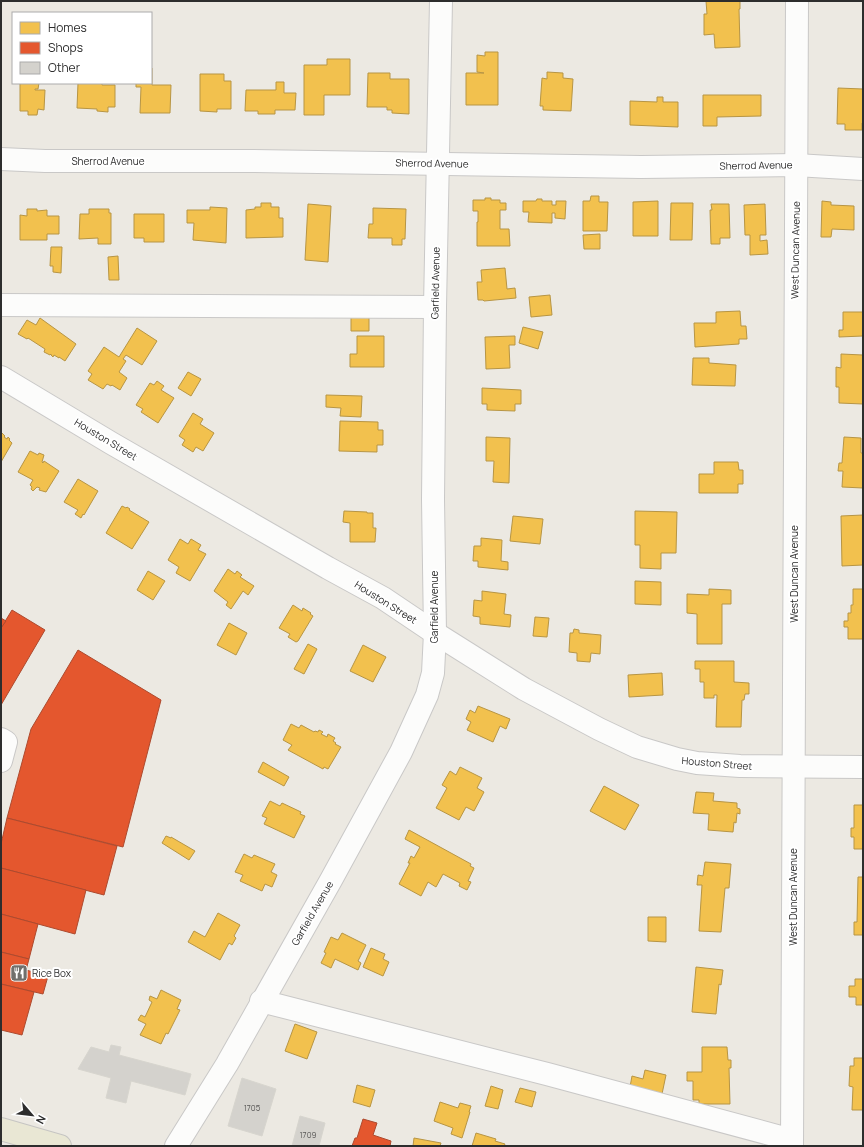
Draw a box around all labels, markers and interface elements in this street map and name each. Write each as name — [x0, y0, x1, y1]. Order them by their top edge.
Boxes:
legend — [12, 12, 152, 84]
text: Homes — [48, 19, 87, 36]
text: Shops — [48, 39, 83, 56]
text: Other — [48, 59, 81, 76]
street label: Sherrod Avenue — [71, 154, 145, 168]
street label: Sherrod Avenue — [395, 155, 469, 171]
street label: Sherrod Avenue — [719, 157, 793, 173]
street label: West Duncan Avenue — [787, 201, 803, 299]
street label: Garfield Avenue — [427, 246, 443, 319]
street label: Houston Street — [72, 415, 140, 463]
street label: West Duncan Avenue — [787, 525, 801, 623]
street label: Garfield Avenue — [427, 571, 441, 643]
street label: Houston Street — [352, 577, 420, 627]
street label: Houston Street — [681, 753, 753, 773]
street label: West Duncan Avenue — [786, 848, 800, 946]
street label: Garfield Avenue — [288, 878, 336, 948]
restaurant icon: Rice Box — [9, 963, 29, 983]
place label: Rice Box — [32, 966, 72, 980]
north arrow — [12, 1095, 52, 1135]
house number: 1705 — [244, 1102, 261, 1113]
text: N — [33, 1113, 50, 1127]
house number: 1709 — [300, 1129, 317, 1140]

